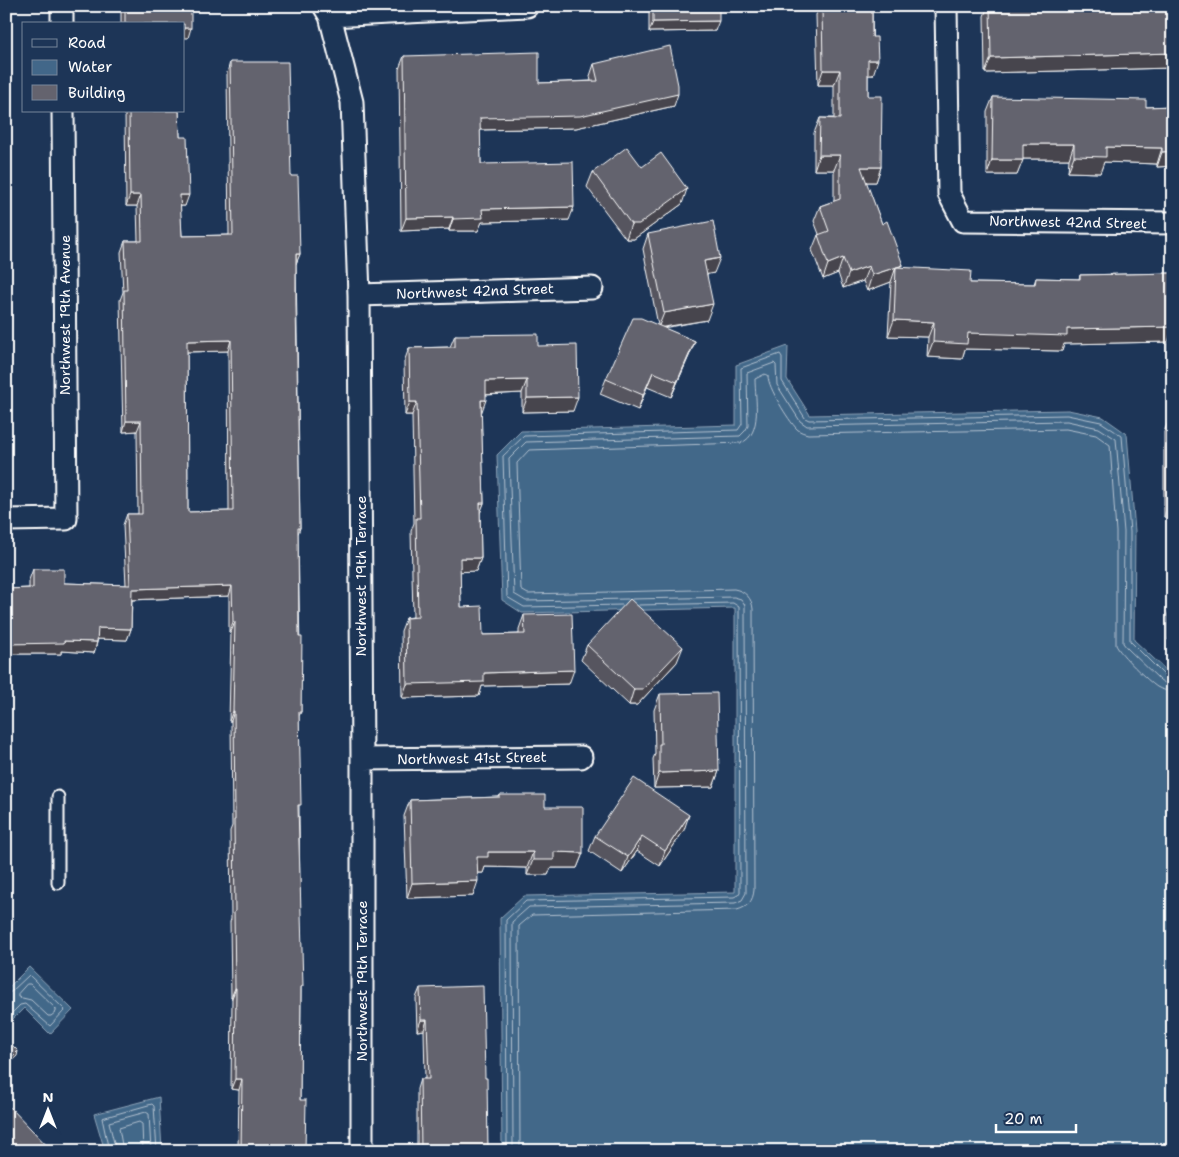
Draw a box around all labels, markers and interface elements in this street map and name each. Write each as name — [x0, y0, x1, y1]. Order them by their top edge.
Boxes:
legend — [22, 22, 185, 112]
text: Road — [68, 33, 106, 53]
text: Water — [68, 57, 112, 77]
text: Building — [68, 83, 125, 103]
street label: Northwest 42nd Street — [989, 212, 1147, 232]
street label: Northwest 19th Avenue — [56, 235, 74, 395]
street label: Northwest 42nd Street — [396, 279, 554, 303]
street label: Northwest 19th Terrace — [352, 496, 370, 656]
street label: Northwest 41st Street — [397, 748, 547, 768]
street label: Northwest 19th Terrace — [353, 901, 371, 1061]
north arrow — [22, 1084, 72, 1134]
text: N — [42, 1088, 54, 1106]
scale bar — [996, 1102, 1076, 1134]
text: 20 m — [1004, 1109, 1043, 1129]

